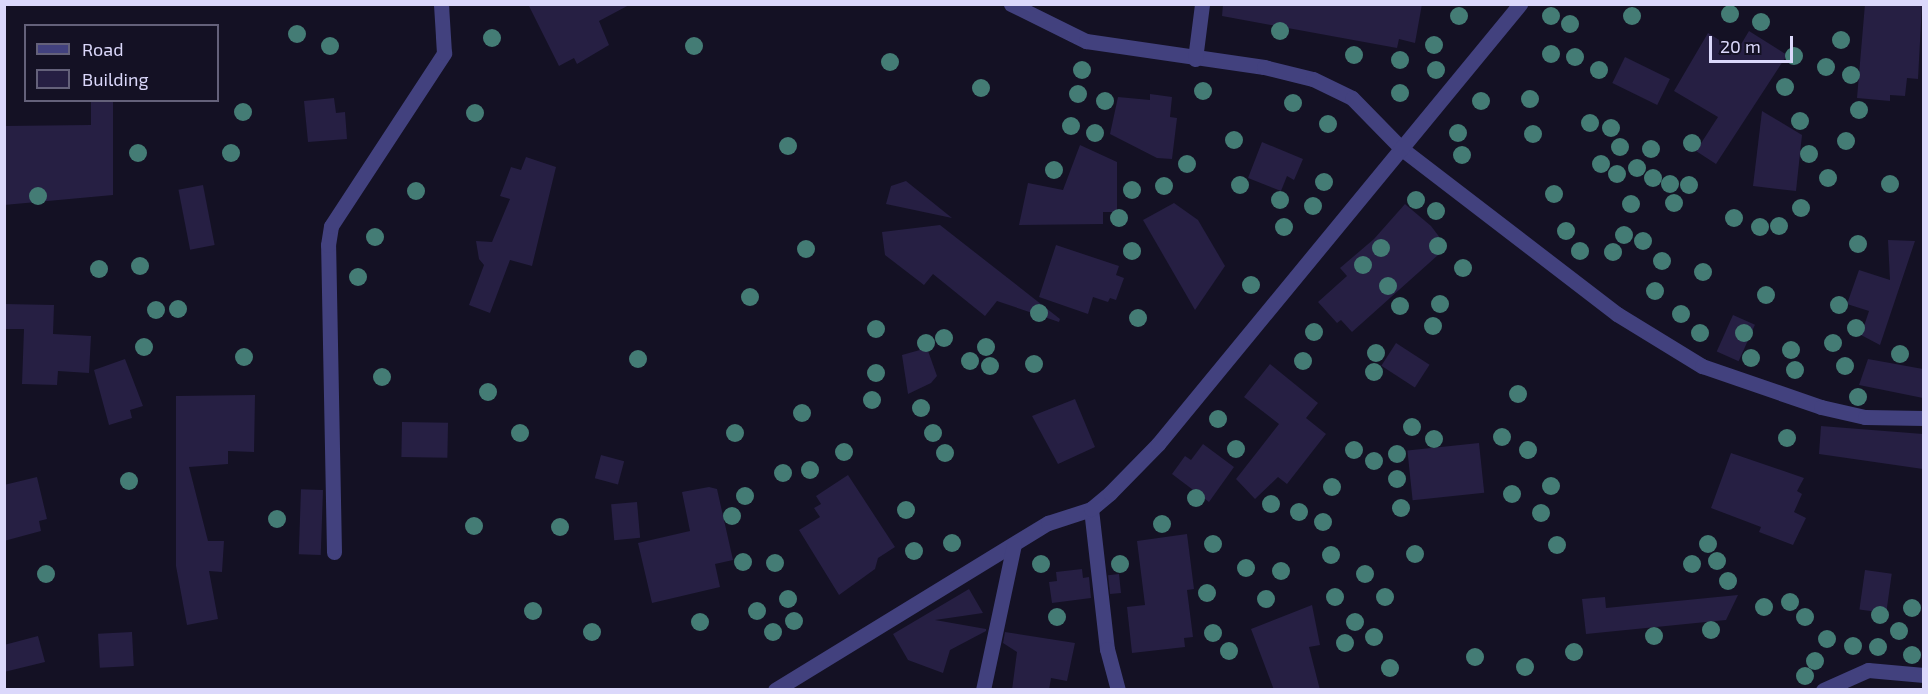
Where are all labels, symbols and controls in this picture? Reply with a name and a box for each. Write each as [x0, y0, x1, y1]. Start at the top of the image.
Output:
legend [24, 24, 219, 102]
scale bar [1712, 24, 1796, 62]
text: 20 m [1720, 35, 1761, 57]
text: Road [82, 38, 123, 60]
text: Building [82, 68, 149, 90]

